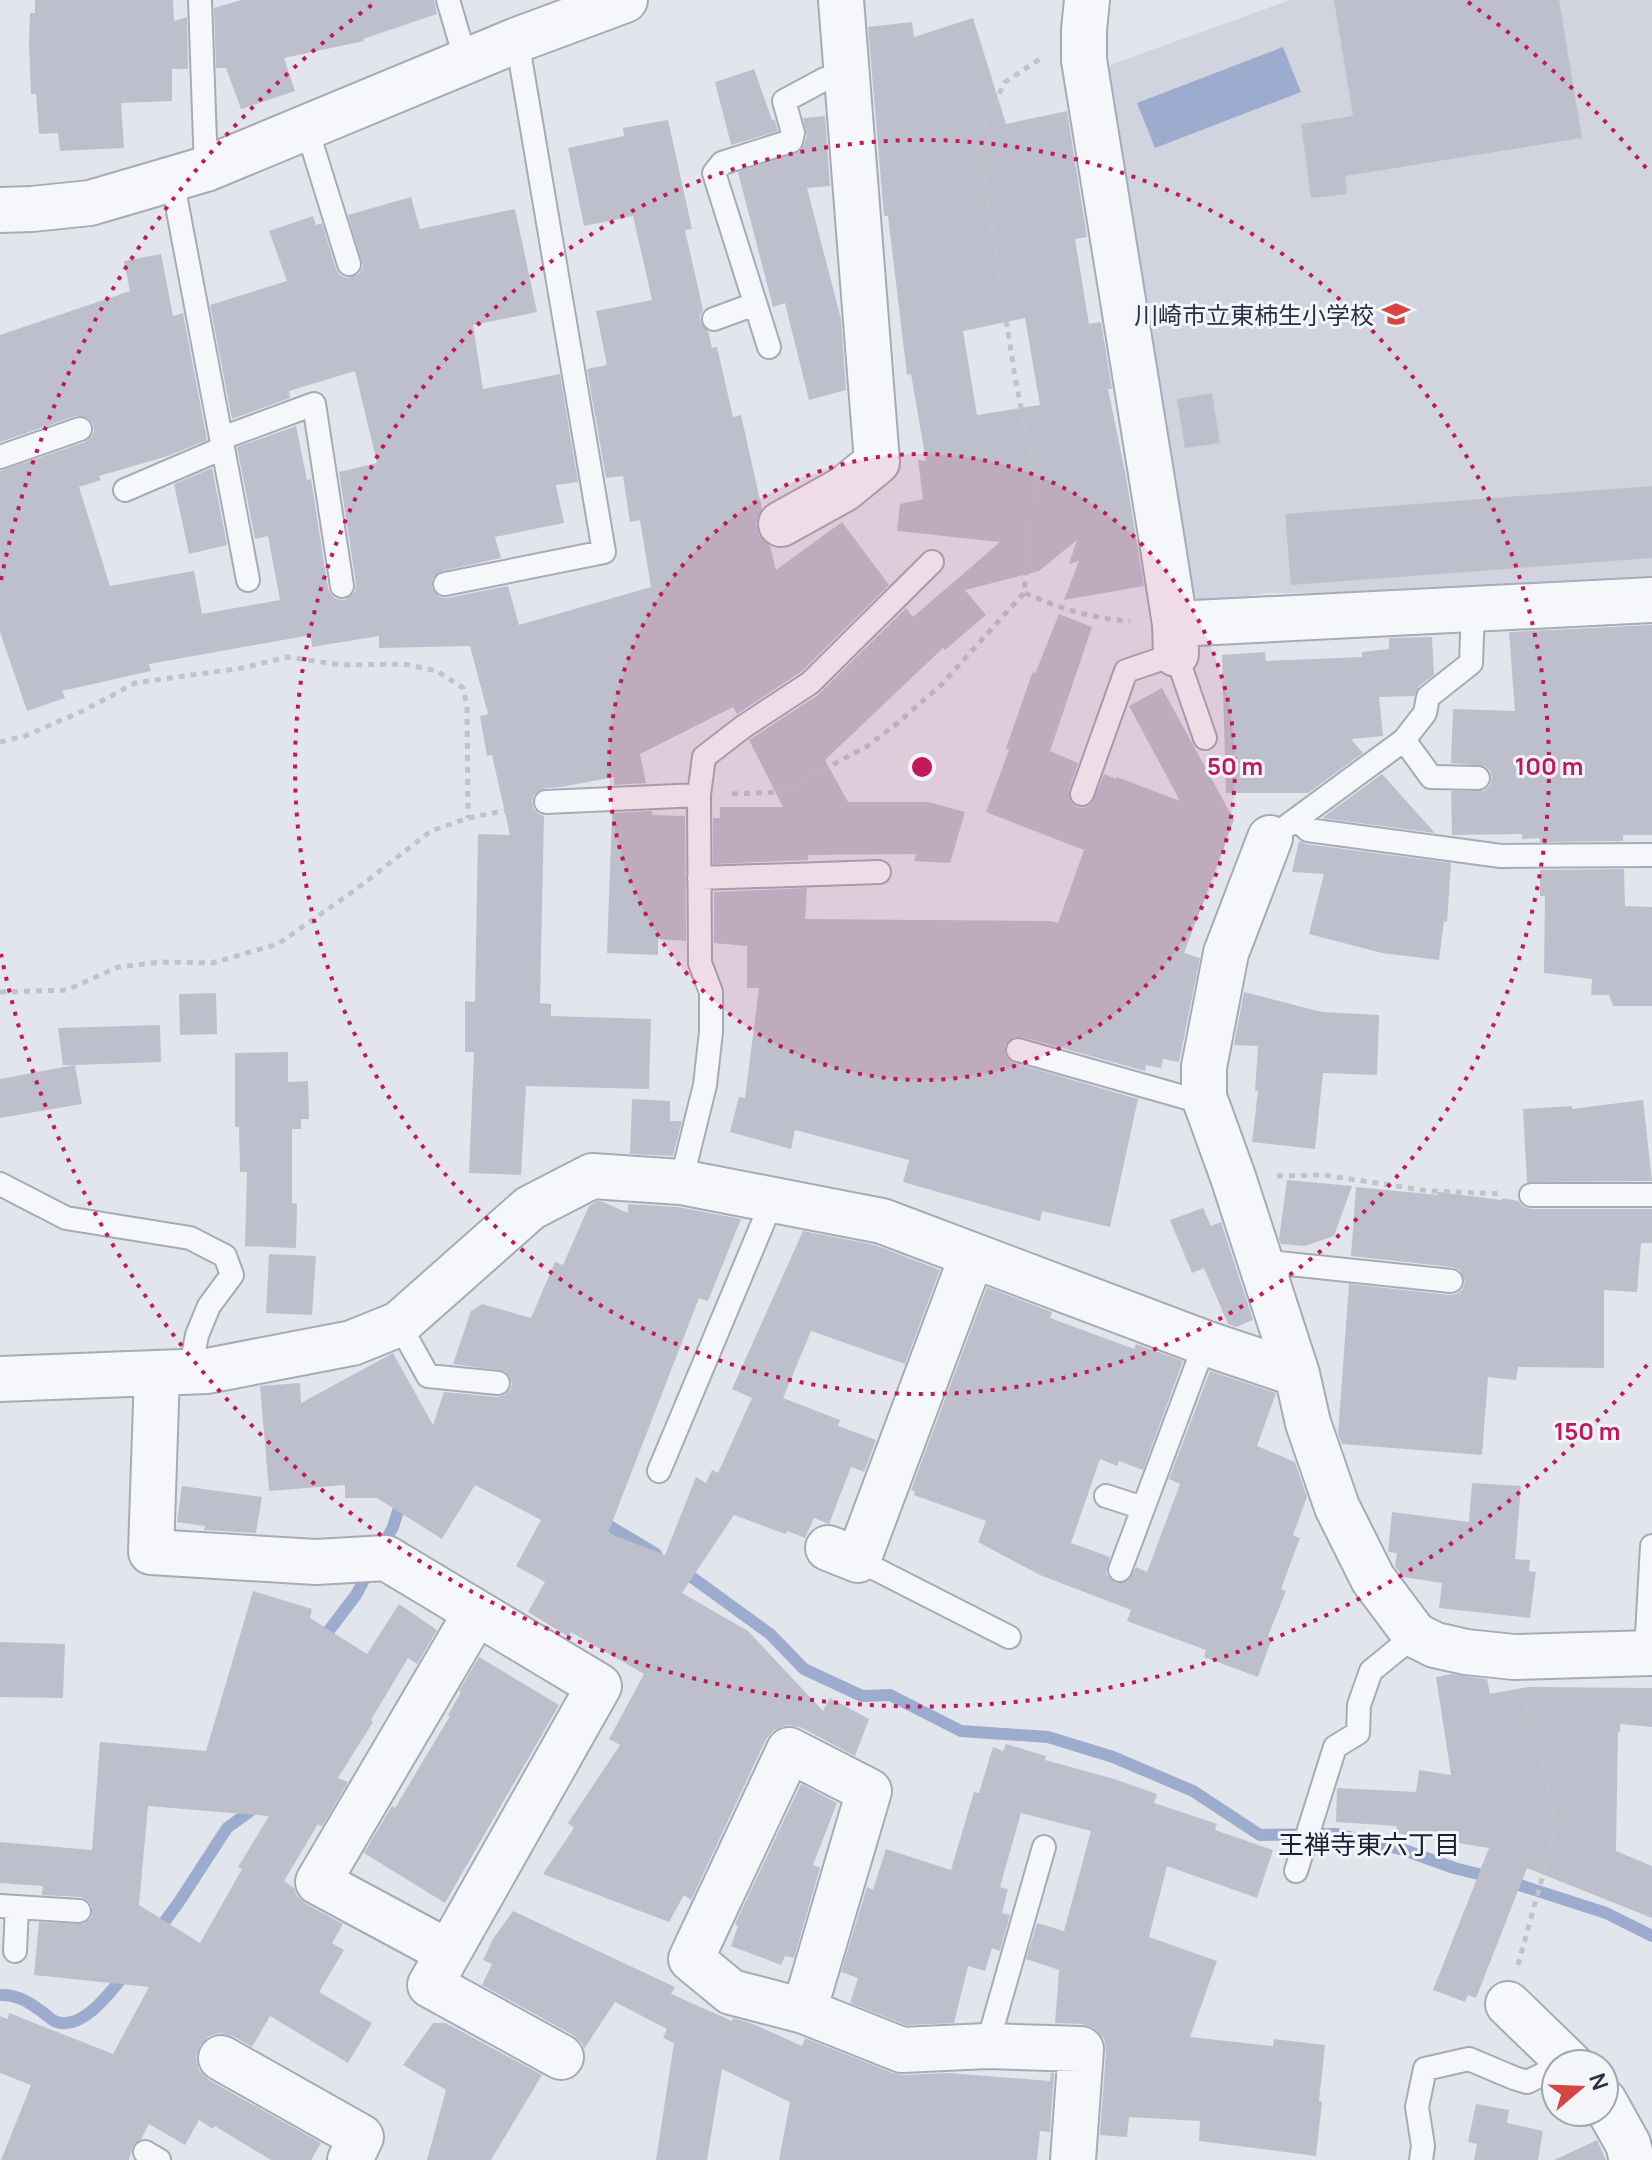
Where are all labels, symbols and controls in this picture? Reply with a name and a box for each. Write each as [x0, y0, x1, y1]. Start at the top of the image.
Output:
place label: 川崎市立東柿生小学校 [1134, 298, 1374, 331]
school or university icon: 川崎市立東柿生小学校 [1381, 299, 1411, 329]
text: 50 m [1207, 749, 1263, 782]
text: 100 m [1515, 749, 1583, 782]
centre of rings [908, 753, 936, 781]
text: 150 m [1554, 1414, 1620, 1447]
district label: 王禅寺東六丁目 [1278, 1826, 1460, 1862]
north arrow [1540, 2048, 1620, 2128]
text: N [1582, 2069, 1616, 2094]

